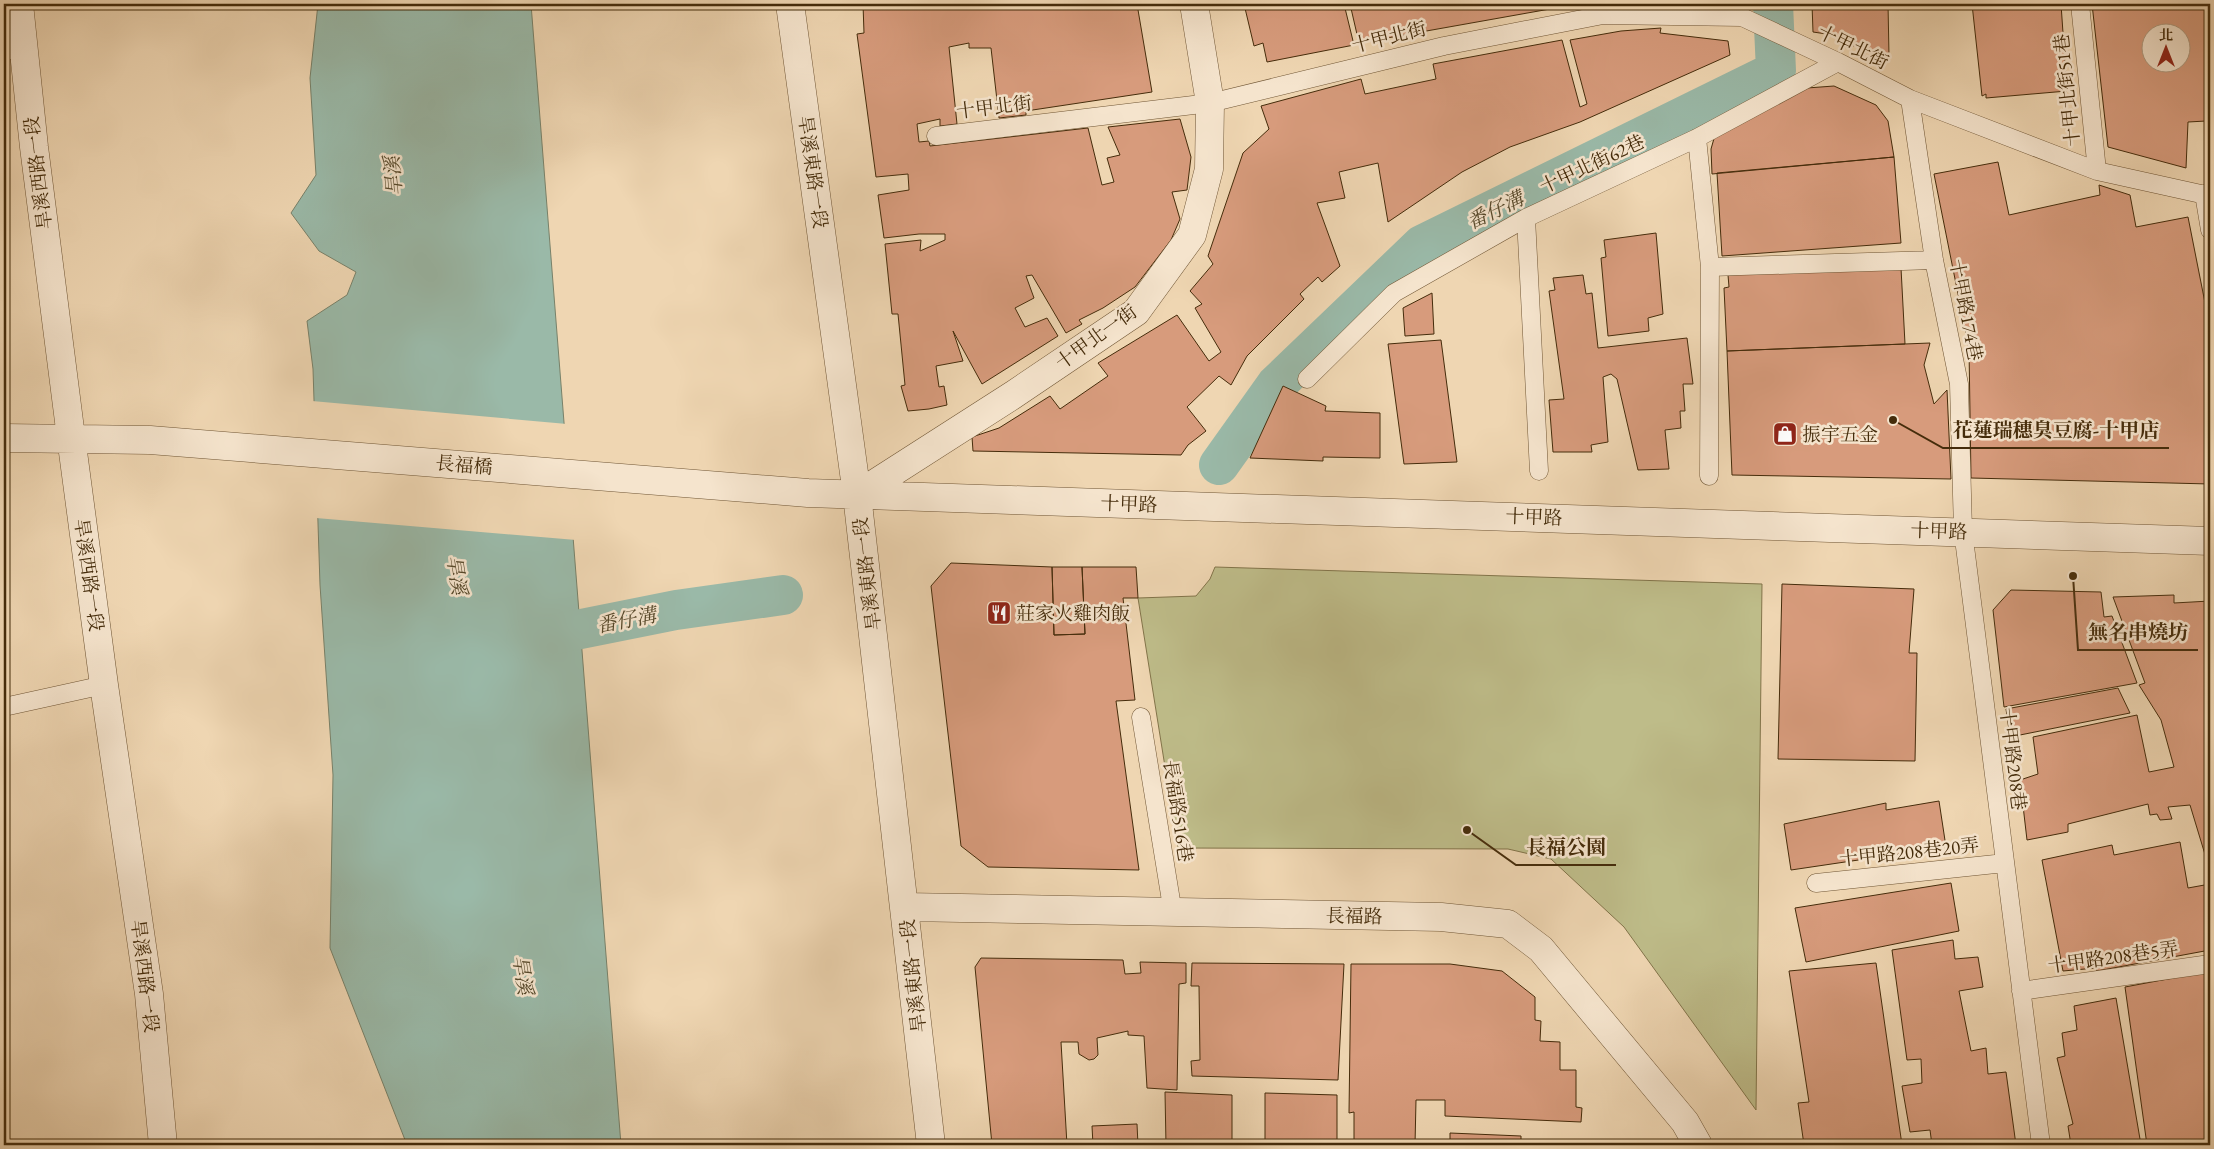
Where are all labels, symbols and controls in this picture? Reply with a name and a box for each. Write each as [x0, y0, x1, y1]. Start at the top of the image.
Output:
street label: 十甲北街 [1349, 16, 1429, 58]
street label: 十甲北街 [1813, 19, 1893, 75]
north arrow [2142, 22, 2192, 72]
text: 北 [2159, 26, 2173, 44]
street label: 十甲北街51巷 [2049, 32, 2085, 148]
street label: 十甲北街 [955, 90, 1033, 124]
street label: 旱溪東路一段 [793, 114, 833, 230]
street label: 旱溪西路一段 [19, 115, 57, 231]
street label: 十甲北街62巷 [1535, 129, 1649, 199]
water label: 旱溪 [378, 153, 408, 197]
water label: 番仔溝 [1462, 184, 1530, 235]
street label: 十甲路174巷 [1944, 257, 1988, 363]
street label: 十甲北一街 [1050, 299, 1142, 375]
callout: 花蓮瑞穗臭豆腐-十甲店 [1943, 413, 2169, 448]
text: 花蓮瑞穗臭豆腐-十甲店 [1953, 417, 2159, 443]
shop icon: 振宇五金 [1772, 421, 1798, 447]
place label: 振宇五金 [1802, 422, 1878, 447]
street label: 長福橋 [435, 450, 493, 480]
street label: 十甲路 [1100, 491, 1158, 517]
street label: 十甲路 [1505, 504, 1563, 530]
street label: 旱溪東路一段 [848, 516, 886, 632]
street label: 旱溪西路一段 [69, 517, 109, 633]
street label: 十甲路 [1910, 518, 1968, 544]
water label: 旱溪 [441, 553, 473, 599]
restaurant icon: 莊家火雞肉飯 [986, 600, 1012, 626]
water label: 番仔溝 [594, 601, 661, 638]
place label: 莊家火雞肉飯 [1016, 601, 1130, 626]
callout: 無名串燒坊 [2078, 615, 2198, 650]
text: 無名串燒坊 [2088, 619, 2188, 645]
street label: 十甲路208巷 [1994, 706, 2032, 812]
street label: 長福路516巷 [1158, 758, 1198, 864]
callout: 長福公園 [1516, 830, 1616, 865]
street label: 十甲路208巷20弄 [1838, 832, 1980, 872]
text: 長福公園 [1526, 834, 1606, 860]
street label: 長福路 [1325, 903, 1383, 929]
street label: 旱溪西路一段 [126, 918, 164, 1034]
street label: 旱溪東路一段 [895, 918, 931, 1034]
street label: 十甲路208巷5弄 [2046, 935, 2180, 979]
water label: 旱溪 [507, 953, 539, 999]

